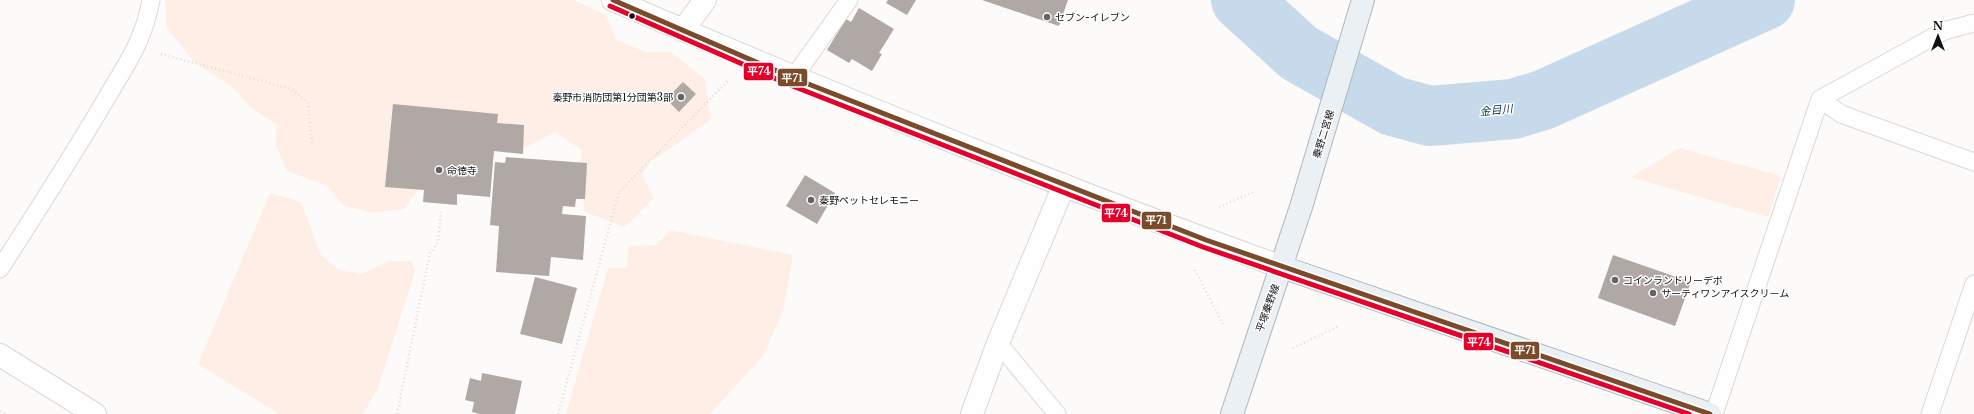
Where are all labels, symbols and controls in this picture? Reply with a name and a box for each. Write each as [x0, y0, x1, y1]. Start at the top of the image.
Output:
unlabelled marker [627, 11, 637, 21]
place label: セブン-イレブン [1055, 11, 1130, 24]
marker: セブン-イレブン [1042, 12, 1052, 22]
north arrow [1918, 16, 1958, 56]
text: N [1933, 19, 1944, 33]
line badge: 平74 [743, 62, 774, 81]
text: 平74 [747, 64, 771, 78]
line badge: 平71 [777, 68, 808, 87]
text: 平71 [781, 71, 803, 85]
place label: 秦野市消防団第1分団第3部 [552, 91, 673, 104]
marker: 秦野市消防団第1分団第3部 [676, 92, 686, 102]
water label: 金目川 [1479, 101, 1514, 119]
street label: 秦野二宮線 [1310, 108, 1337, 160]
place label: 命徳寺 [447, 164, 477, 177]
marker: 命徳寺 [434, 165, 444, 175]
place label: 秦野ペットセレモニー [819, 194, 919, 207]
marker: 秦野ペットセレモニー [806, 195, 816, 205]
line badge: 平74 [1101, 203, 1131, 223]
text: 平74 [1104, 206, 1128, 220]
line badge: 平71 [1141, 211, 1172, 230]
text: 平71 [1145, 213, 1167, 227]
place label: コインランドリーデポ [1623, 274, 1723, 287]
marker: コインランドリーデポ [1610, 275, 1620, 285]
street label: 平塚秦野線 [1253, 282, 1282, 334]
place label: サーティワンアイスクリーム [1661, 287, 1789, 300]
marker: サーティワンアイスクリーム [1648, 288, 1658, 298]
line badge: 平74 [1463, 332, 1494, 351]
text: 平74 [1467, 335, 1491, 349]
line badge: 平71 [1510, 341, 1540, 360]
text: 平71 [1514, 343, 1536, 357]

